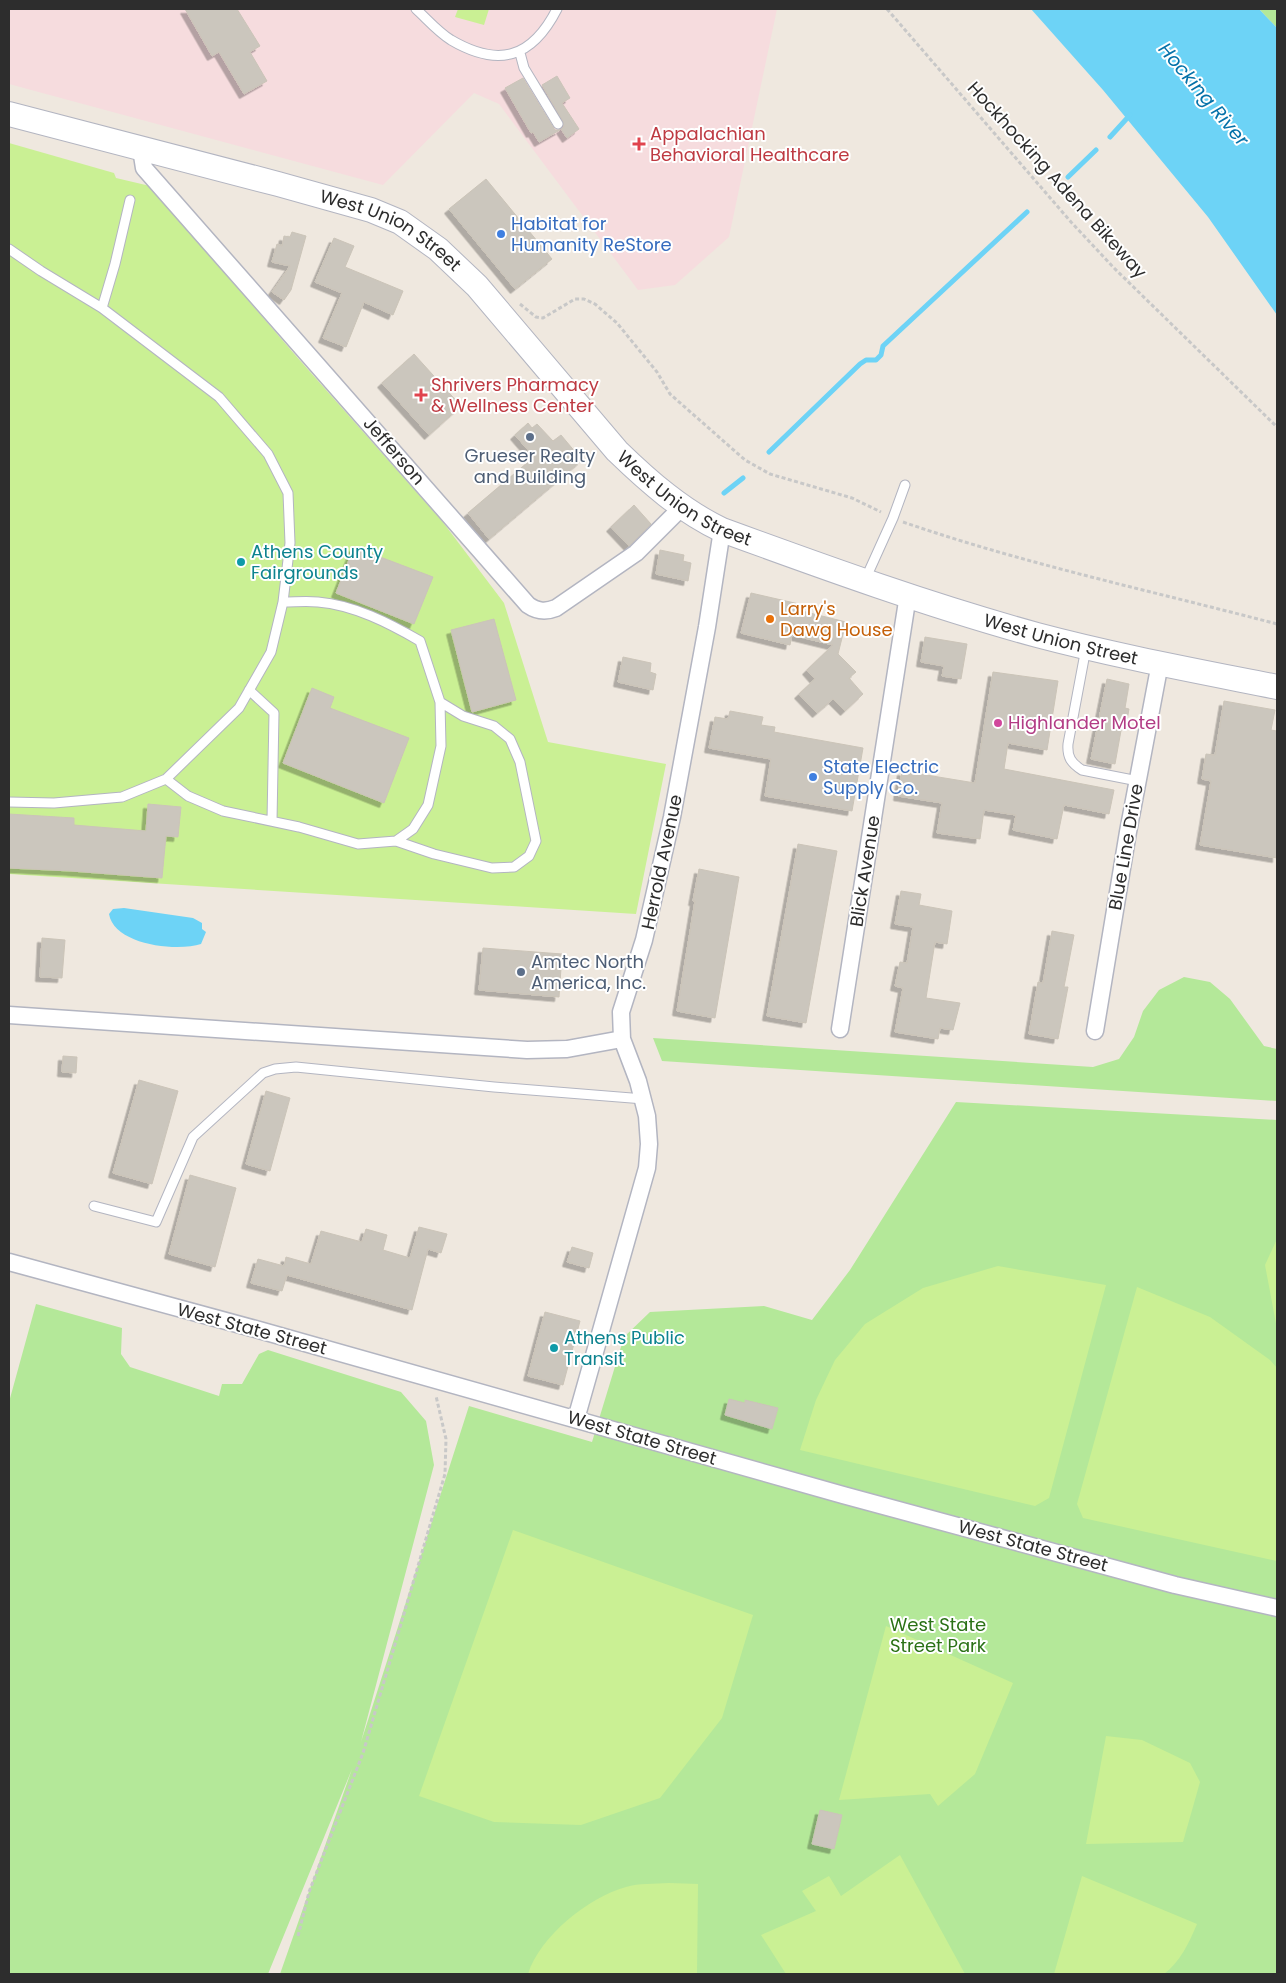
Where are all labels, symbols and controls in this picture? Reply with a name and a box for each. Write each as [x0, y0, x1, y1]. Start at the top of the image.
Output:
water label: Hocking River [1152, 37, 1256, 153]
street label: Hockhocking Adena Bikeway [962, 76, 1153, 284]
place label: Appalachian Behavioral Healthcare [650, 121, 849, 167]
marker: Appalachian Behavioral Healthcare [632, 137, 646, 151]
street label: West Union Street [317, 183, 467, 277]
place label: Habitat for Humanity ReStore [511, 211, 672, 257]
marker: Habitat for Humanity ReStore [495, 228, 507, 240]
place label: Shrivers Pharmacy & Wellness Center [431, 372, 599, 418]
marker: Shrivers Pharmacy & Wellness Center [415, 389, 427, 401]
street label: Jefferson [358, 411, 431, 490]
marker: Grueser Realty and Building [524, 431, 536, 443]
place label: Grueser Realty and Building [465, 443, 595, 489]
street label: West Union Street [612, 445, 755, 552]
place label: Athens County Fairgrounds [251, 539, 383, 585]
marker: Athens County Fairgrounds [235, 556, 247, 568]
place label: Larry's Dawg House [780, 596, 893, 642]
street label: West Union Street [981, 607, 1140, 671]
marker: Larry's Dawg House [764, 613, 776, 625]
place label: Highlander Motel [1008, 710, 1161, 735]
marker: Highlander Motel [992, 717, 1004, 729]
place label: State Electric Supply Co. [823, 754, 939, 800]
marker: State Electric Supply Co. [807, 771, 819, 783]
street label: Blue Line Drive [1102, 782, 1149, 912]
street label: Herrold Avenue [635, 792, 688, 932]
street label: Blick Avenue [843, 813, 886, 928]
place label: Amtec North America, Inc. [531, 949, 646, 995]
marker: Amtec North America, Inc. [515, 966, 527, 978]
street label: West State Street [175, 1297, 330, 1361]
place label: Athens Public Transit [564, 1325, 685, 1371]
marker: Athens Public Transit [548, 1342, 560, 1354]
street label: West State Street [565, 1404, 720, 1471]
street label: West State Street [956, 1514, 1111, 1578]
park label: West State Street Park [890, 1612, 987, 1658]

